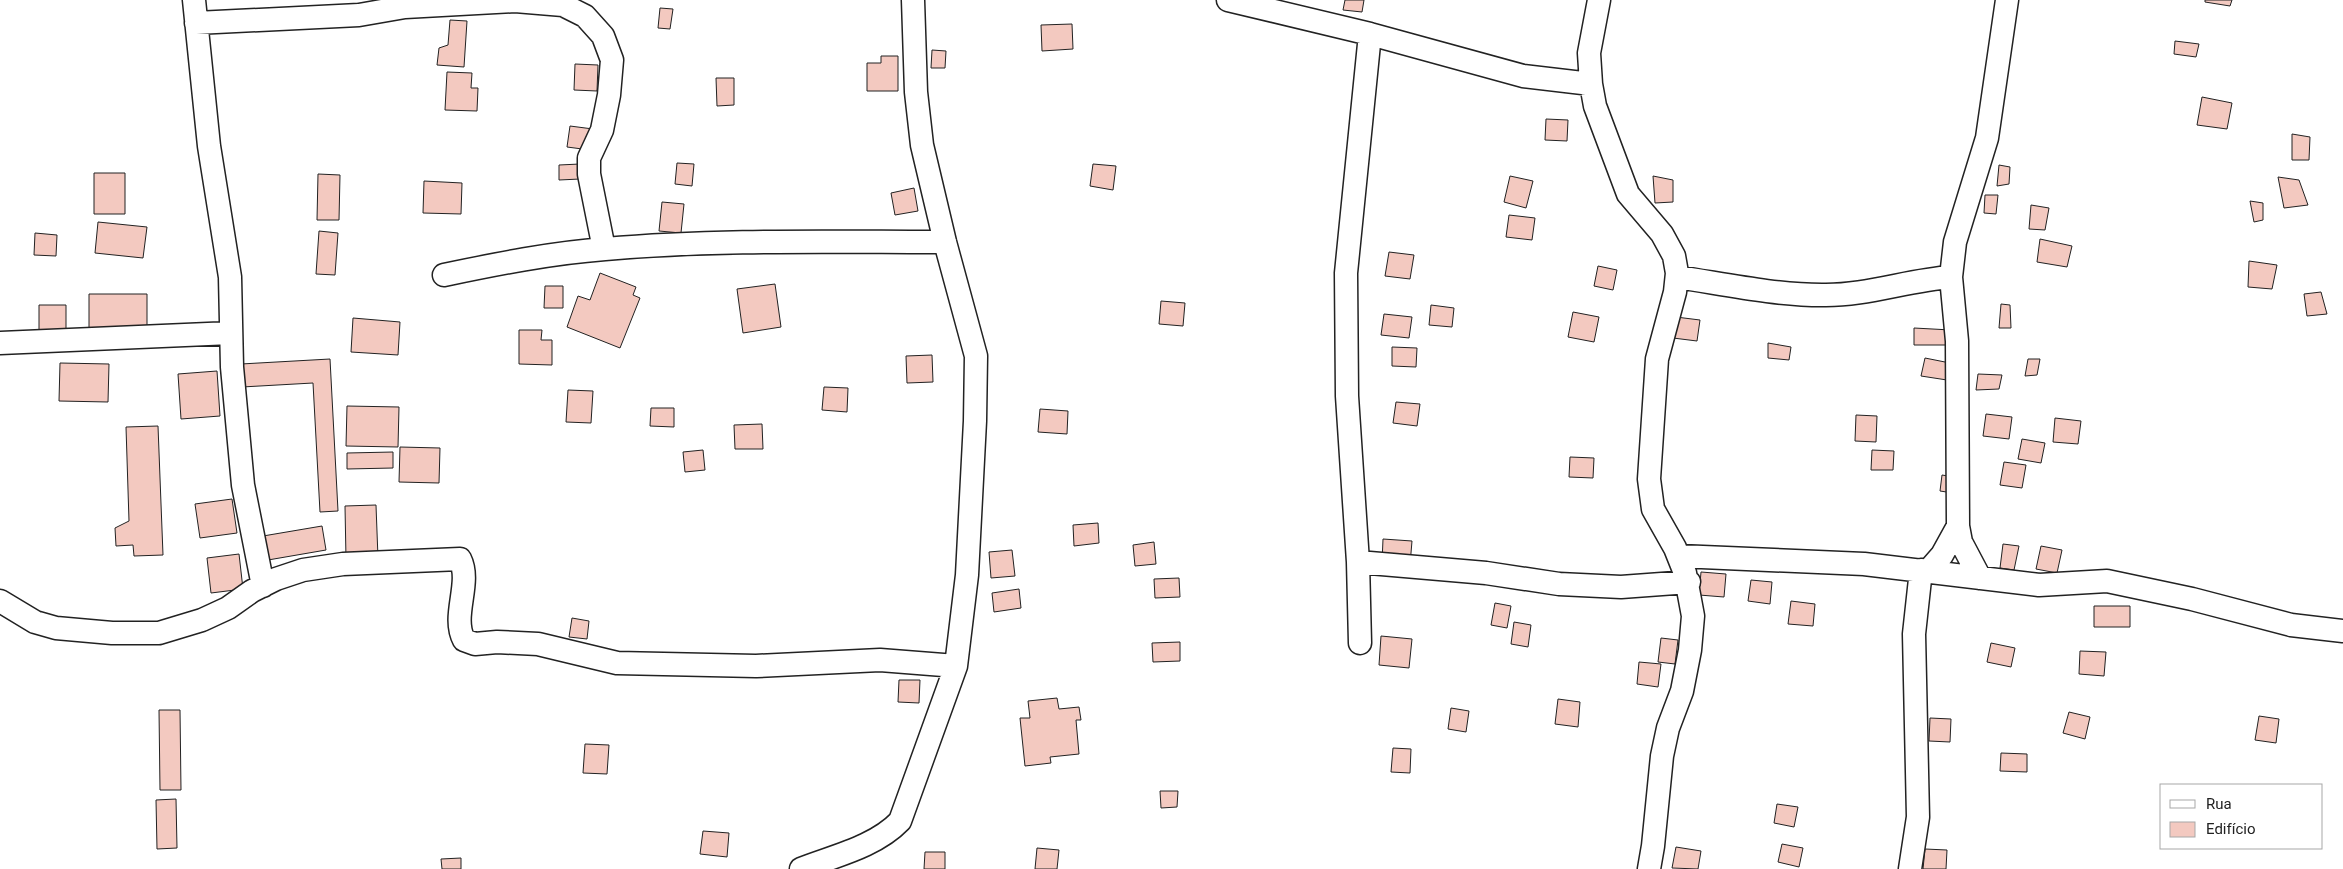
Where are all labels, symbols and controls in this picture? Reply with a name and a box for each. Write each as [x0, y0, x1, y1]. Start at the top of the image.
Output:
legend [2160, 784, 2323, 849]
text: Rua [2206, 795, 2232, 813]
text: Edifício [2206, 820, 2255, 838]

